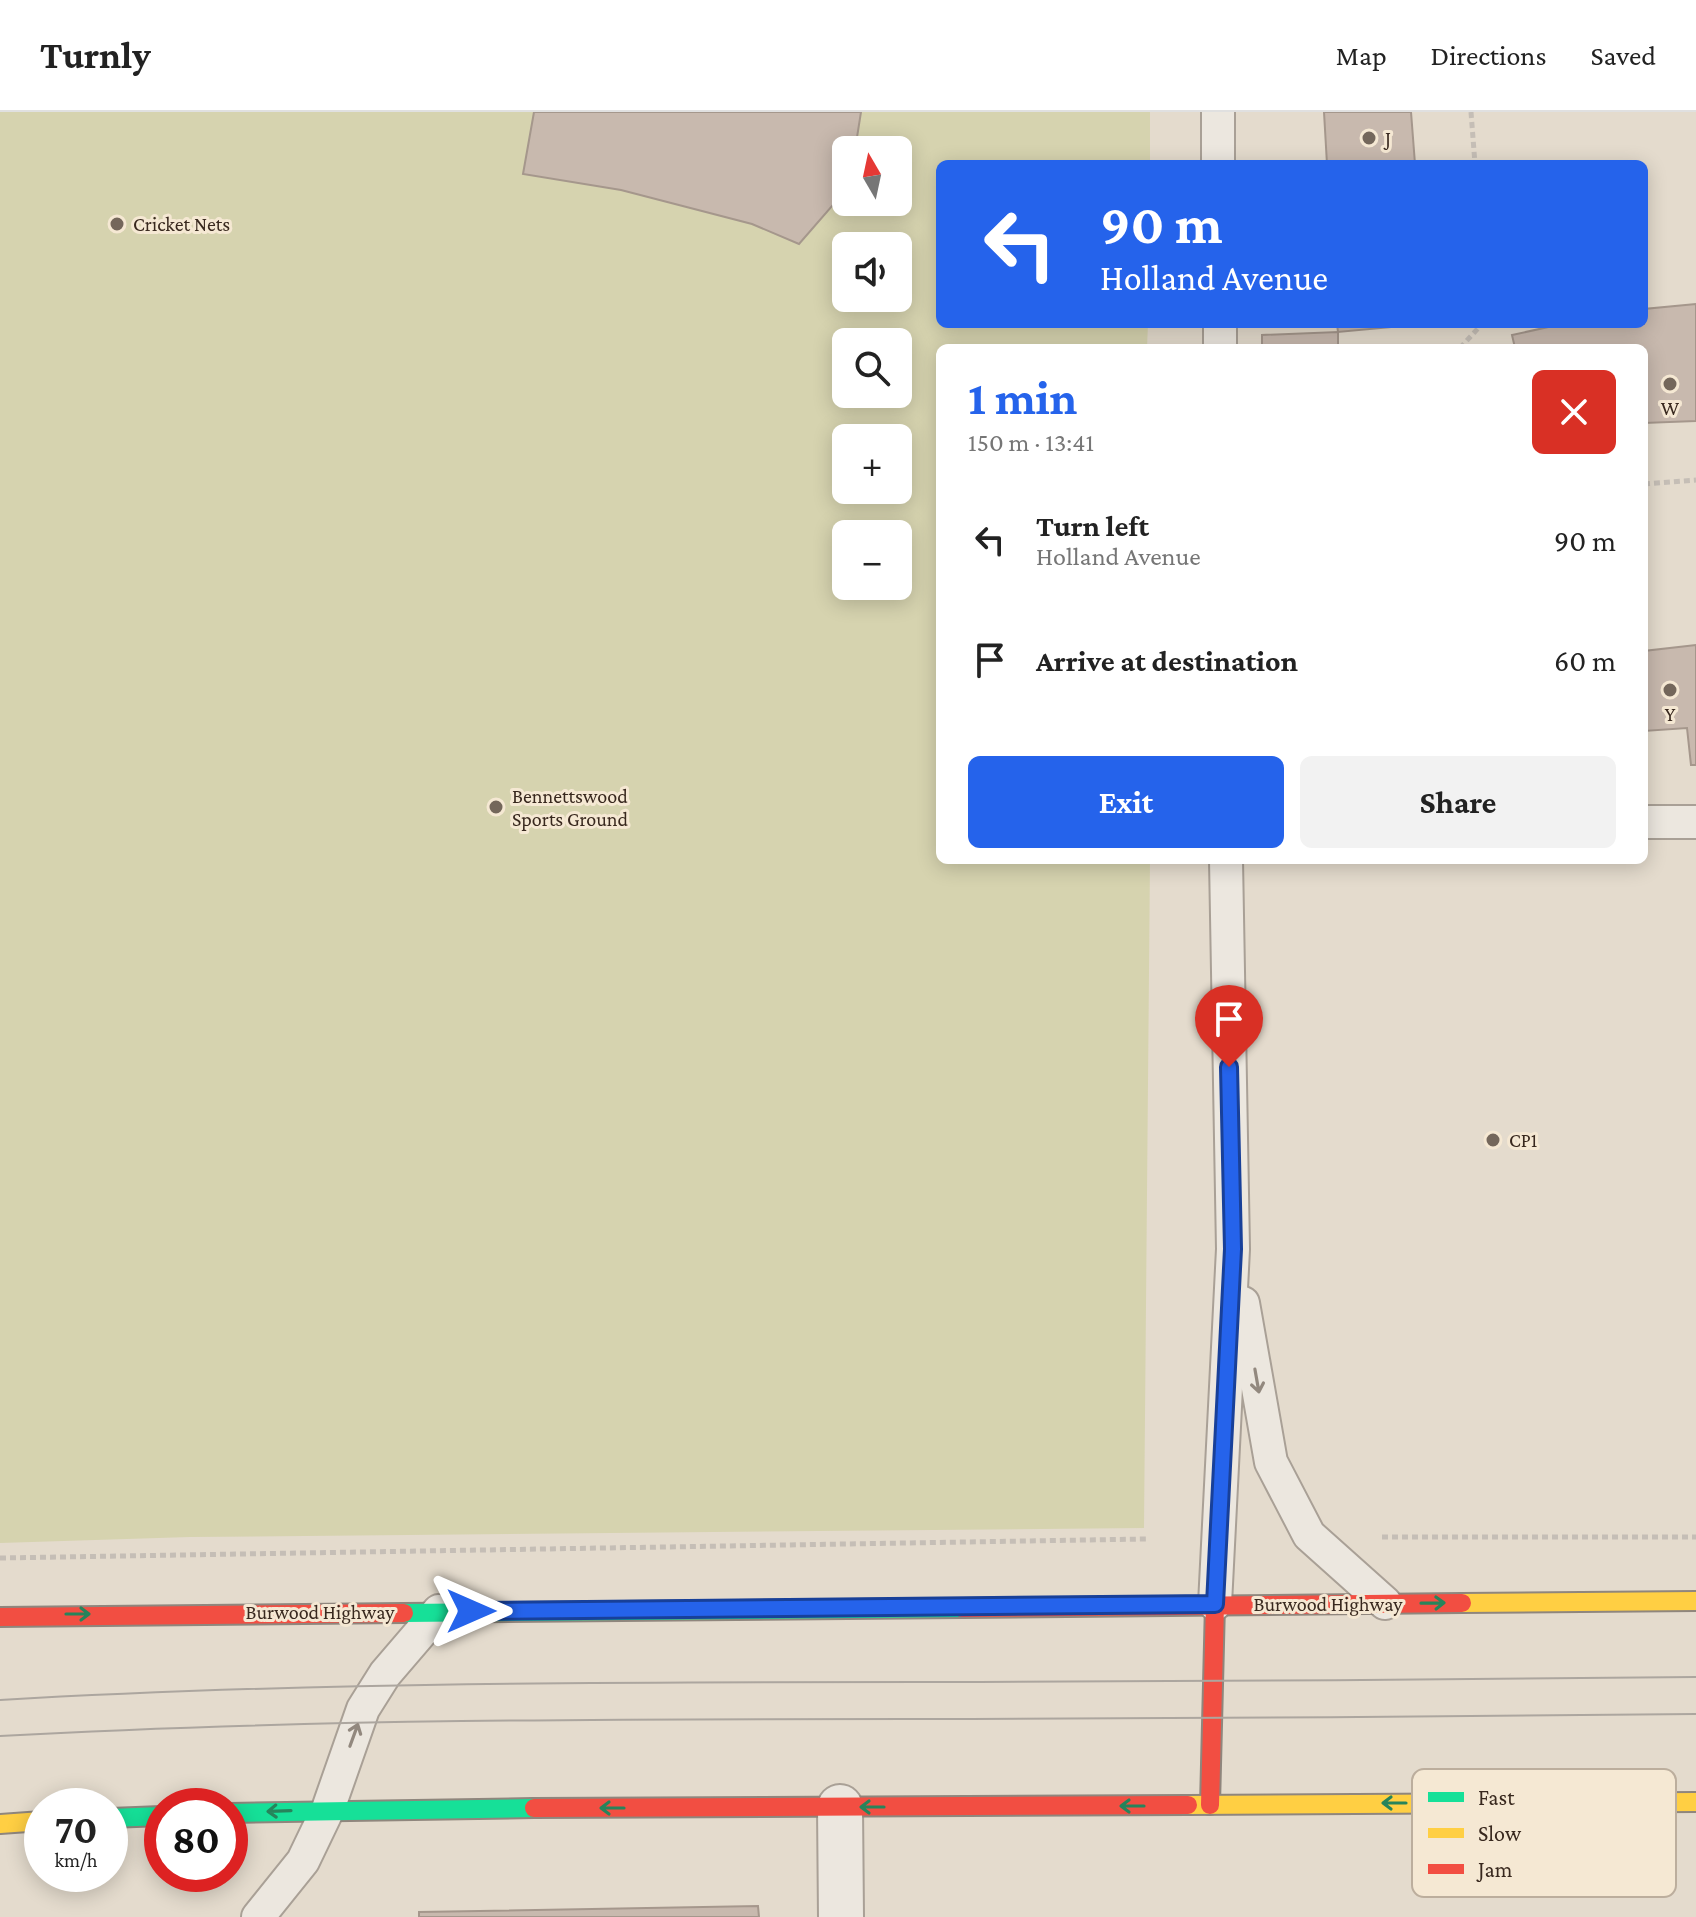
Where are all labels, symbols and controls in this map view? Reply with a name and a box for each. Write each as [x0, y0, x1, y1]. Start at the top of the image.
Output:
text: Turnly [40, 34, 151, 76]
text: Map [1336, 40, 1387, 71]
text: Directions [1431, 40, 1546, 71]
text: Saved [1590, 40, 1656, 71]
place label: J [1383, 127, 1391, 150]
marker: J [1360, 129, 1378, 147]
north arrow [832, 136, 912, 216]
map controls [832, 136, 912, 600]
icon: left [968, 192, 1072, 296]
text: 90 m [1100, 193, 1223, 255]
place label: Cricket Nets [133, 213, 230, 235]
marker: Cricket Nets [108, 215, 126, 233]
button: sound [832, 232, 912, 312]
text: Holland Avenue [1100, 258, 1328, 298]
button: search [832, 328, 912, 408]
button: close [1532, 370, 1616, 454]
text: 1 min [968, 371, 1077, 424]
marker: W [1661, 375, 1679, 393]
place label: W [1661, 397, 1680, 419]
button: + [832, 424, 912, 504]
text: 150 m · 13:41 [968, 428, 1094, 457]
text: Turn left [1036, 509, 1149, 542]
icon: left [968, 518, 1012, 562]
button: − [832, 520, 912, 600]
text: 90 m [1554, 524, 1616, 557]
text: Holland Avenue [1036, 542, 1201, 571]
icon: arrive [968, 638, 1012, 682]
text: Arrive at destination [1036, 644, 1298, 677]
text: 60 m [1554, 644, 1616, 677]
marker: Y [1661, 681, 1679, 699]
place label: Y [1665, 703, 1676, 725]
button: Exit [968, 756, 1284, 848]
button: Share [1300, 756, 1616, 848]
place label: Bennettswood Sports Ground [512, 785, 629, 831]
marker: Bennettswood Sports Ground [487, 798, 505, 816]
pin [1195, 985, 1263, 1067]
icon: arrive [1207, 997, 1251, 1041]
place label: CP1 [1509, 1129, 1537, 1151]
marker: CP1 [1484, 1131, 1502, 1149]
one-way arrow [1250, 1368, 1265, 1393]
position arrow [429, 1569, 513, 1653]
street label: Burwood Highway [1253, 1593, 1403, 1616]
one-way arrow [1419, 1595, 1446, 1611]
street label: Burwood Highway [245, 1601, 395, 1624]
one-way arrow [64, 1606, 91, 1622]
one-way arrow [348, 1724, 362, 1748]
legend [1412, 1769, 1676, 1897]
text: Fast [1478, 1785, 1515, 1810]
speed limit sign: 80 [144, 1788, 248, 1892]
one-way arrow [1381, 1795, 1408, 1811]
one-way arrow [1119, 1798, 1146, 1814]
one-way arrow [859, 1799, 886, 1815]
one-way arrow [599, 1800, 626, 1816]
one-way arrow [266, 1803, 293, 1818]
text: 70 [54, 1807, 98, 1852]
text: Slow [1478, 1821, 1522, 1846]
text: km/h [54, 1849, 98, 1871]
text: Jam [1476, 1857, 1513, 1882]

